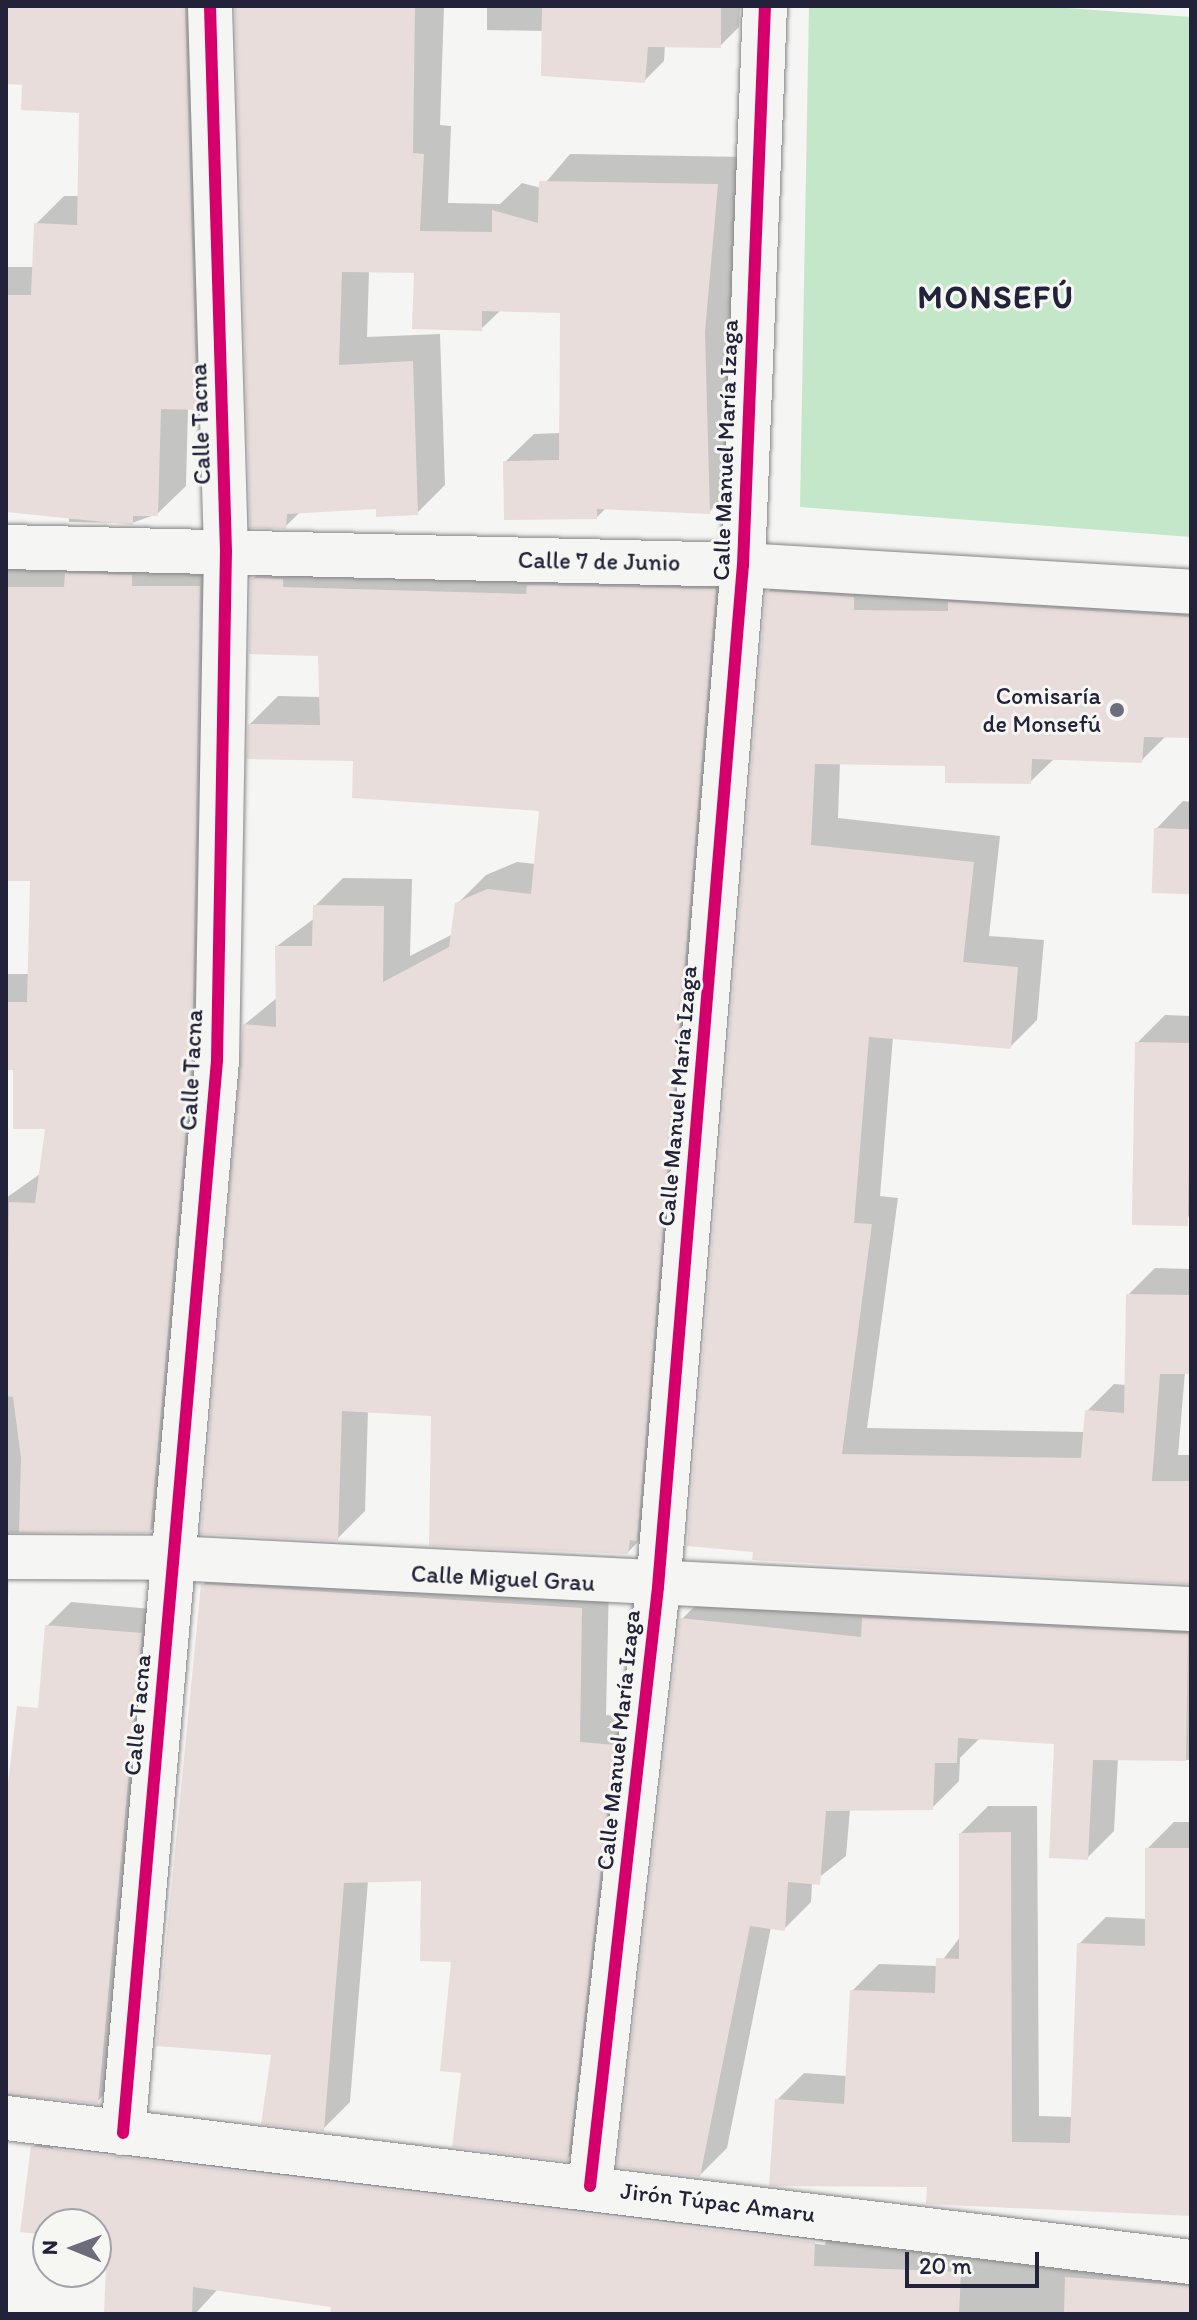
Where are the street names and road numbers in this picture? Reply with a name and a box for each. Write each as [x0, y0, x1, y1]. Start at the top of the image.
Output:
street label: Calle Manuel María Izaga [706, 319, 744, 581]
street label: Calle Tacna [184, 365, 216, 483]
street label: Calle 7 de Junio [518, 545, 680, 577]
street label: Calle Manuel María Izaga [651, 965, 703, 1227]
street label: Calle Tacna [174, 1010, 208, 1130]
street label: Calle Miguel Grau [410, 1559, 596, 1597]
street label: Calle Manuel María Izaga [590, 1609, 646, 1871]
street label: Calle Tacna [118, 1655, 156, 1775]
street label: Jirón Túpac Amaru [620, 2176, 816, 2228]

